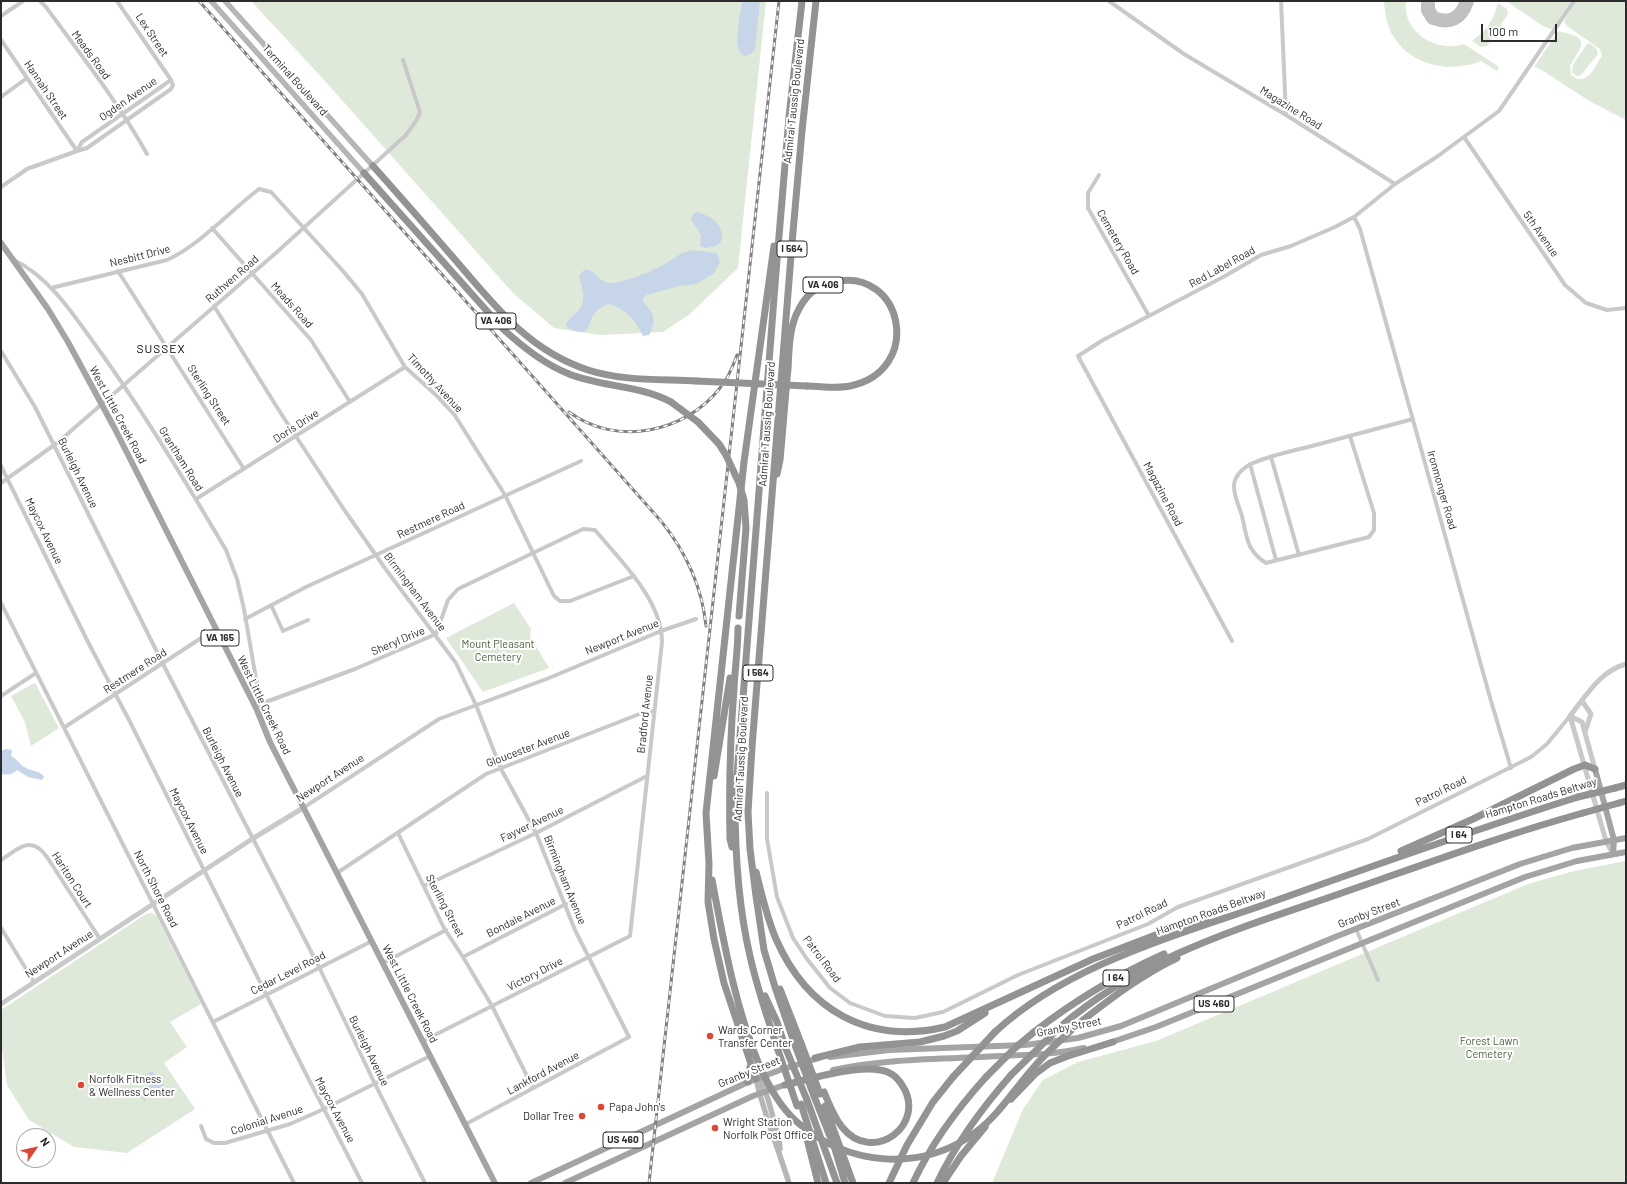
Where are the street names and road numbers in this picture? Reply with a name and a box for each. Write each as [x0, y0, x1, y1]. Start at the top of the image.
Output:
street label: Lex Street [133, 11, 171, 59]
street label: Meads Road [69, 28, 113, 82]
street label: Admiral Taussig Boulevard [781, 38, 807, 164]
street label: Terminal Boulevard [260, 42, 330, 118]
street label: Hannah Street [21, 58, 71, 122]
street label: Ogden Avenue [97, 74, 159, 124]
street label: Magazine Road [1257, 84, 1325, 132]
street label: Cemetery Road [1094, 207, 1142, 277]
street label: 5th Avenue [1520, 209, 1562, 259]
road number: I 564 [777, 241, 807, 257]
street label: Nesbitt Drive [108, 242, 172, 270]
street label: Red Label Road [1187, 243, 1257, 291]
street label: Ruthven Road [203, 252, 261, 306]
road number: VA 406 [803, 277, 843, 293]
street label: Meads Road [268, 279, 316, 331]
road number: VA 406 [476, 313, 516, 329]
street label: Timothy Avenue [404, 351, 466, 415]
street label: Admiral Taussig Boulevard [756, 361, 778, 487]
street label: Sterling Street [185, 362, 233, 428]
street label: West Little Creek Road [87, 364, 149, 466]
street label: Doris Drive [271, 406, 321, 446]
street label: Grantham Road [156, 424, 206, 494]
street label: Burleigh Avenue [55, 436, 101, 510]
street label: Ironmonger Road [1424, 449, 1460, 531]
street label: Magazine Road [1141, 460, 1185, 528]
street label: Maycox Avenue [22, 496, 66, 566]
street label: Restmere Road [395, 499, 467, 541]
street label: Birmingham Avenue [381, 550, 449, 634]
street label: Newport Avenue [583, 616, 661, 658]
street label: Sheryl Drive [369, 624, 427, 658]
road number: VA 165 [201, 630, 239, 646]
street label: Restmere Road [101, 646, 169, 696]
street label: West Little Creek Road [234, 653, 294, 757]
road number: I 564 [743, 665, 773, 681]
street label: Bradford Avenue [634, 674, 656, 754]
street label: Admiral Taussig Boulevard [731, 696, 751, 822]
street label: Burleigh Avenue [200, 725, 246, 799]
street label: Gloucester Avenue [484, 726, 572, 770]
street label: Newport Avenue [294, 751, 366, 805]
street label: Patrol Road [1413, 773, 1469, 809]
street label: Hampton Roads Beltway [1484, 775, 1598, 821]
street label: Maycox Avenue [167, 786, 211, 856]
street label: Fayver Avenue [498, 803, 566, 845]
road number: I 64 [1446, 827, 1472, 843]
street label: Birmingham Avenue [541, 833, 589, 927]
street label: North Shore Road [131, 848, 181, 930]
street label: Hariton Court [49, 849, 95, 911]
street label: Sterling Street [423, 872, 467, 940]
street label: Hampton Roads Beltway [1154, 886, 1268, 938]
street label: Bondale Avenue [484, 894, 558, 940]
street label: Granby Street [1336, 895, 1402, 931]
street label: Patrol Road [1114, 896, 1170, 932]
street label: Newport Avenue [23, 927, 95, 981]
street label: Patrol Road [800, 933, 844, 985]
street label: West Little Creek Road [380, 943, 440, 1045]
street label: Cedar Level Road [248, 948, 328, 998]
street label: Victory Drive [505, 954, 565, 994]
road number: I 64 [1103, 970, 1129, 986]
road number: US 460 [1194, 996, 1234, 1012]
street label: Burleigh Avenue [346, 1014, 392, 1088]
street label: Granby Street [1036, 1014, 1102, 1040]
street label: Lankford Avenue [505, 1048, 581, 1098]
street label: Granby Street [716, 1054, 782, 1090]
street label: Maycox Avenue [312, 1075, 358, 1145]
street label: Colonial Avenue [229, 1102, 305, 1138]
road number: US 460 [603, 1132, 643, 1148]

